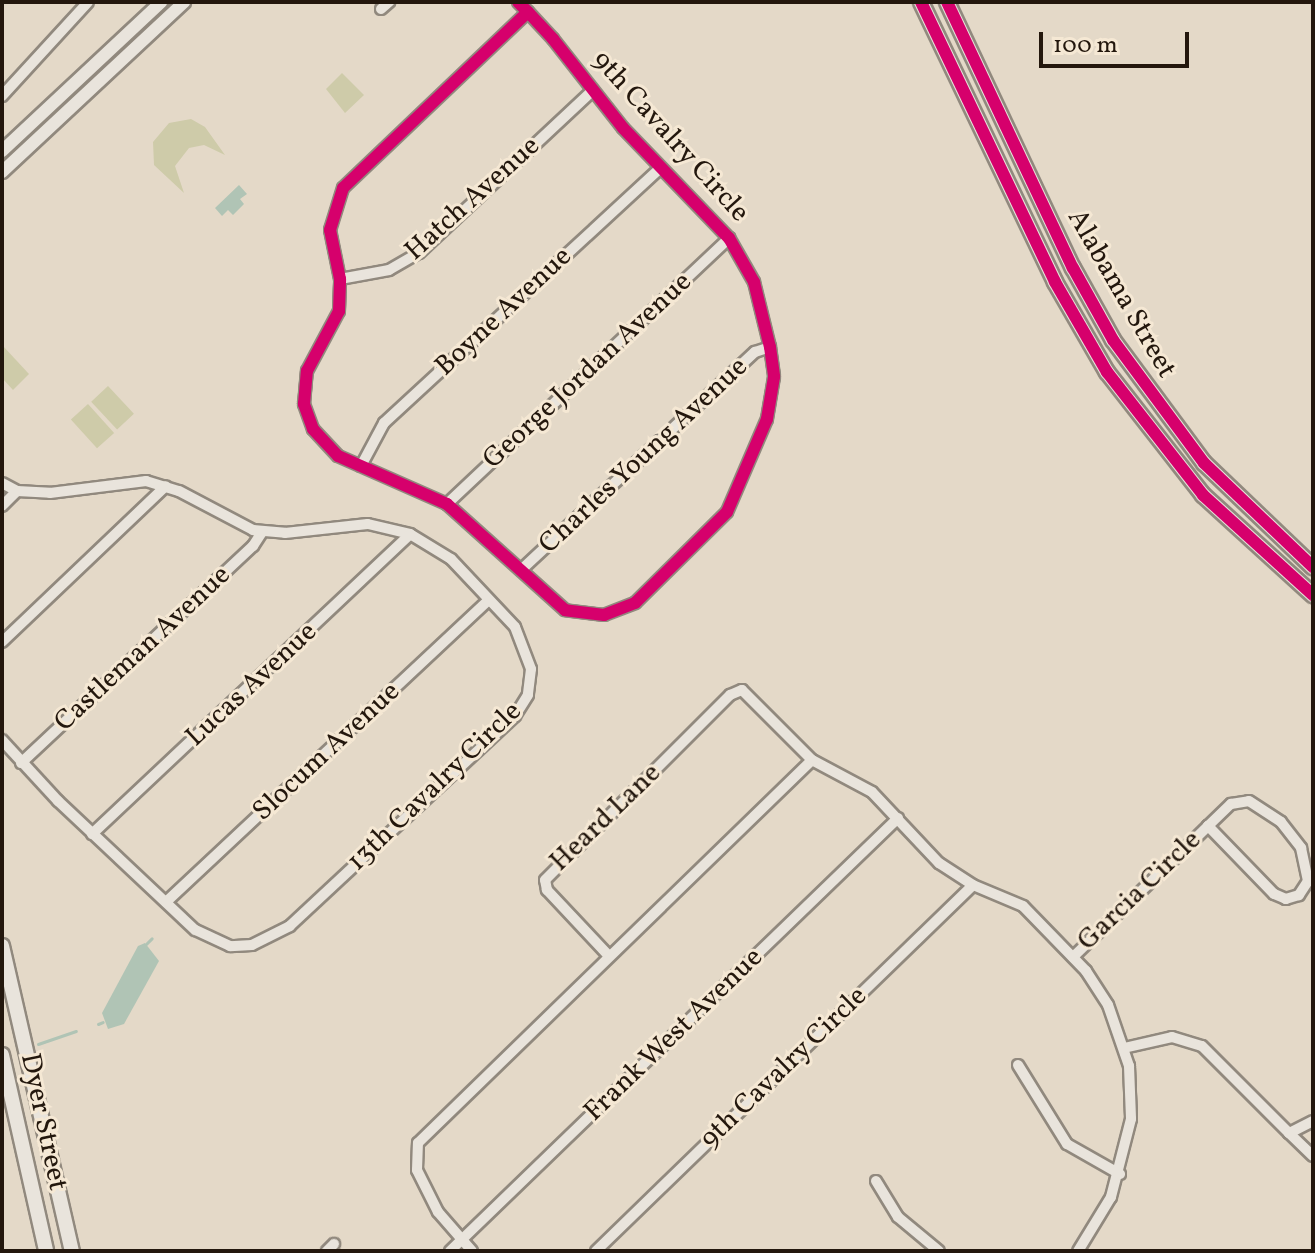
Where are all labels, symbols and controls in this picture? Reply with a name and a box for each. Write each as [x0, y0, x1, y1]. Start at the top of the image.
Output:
scale bar [1043, 16, 1193, 66]
text: 100 m [1053, 29, 1118, 63]
street label: 9th Cavalry Circle [584, 44, 756, 230]
street label: Hatch Avenue [399, 130, 547, 268]
street label: Alabama Street [1059, 204, 1183, 384]
street label: Boyne Avenue [429, 240, 579, 384]
street label: George Jordan Avenue [477, 266, 699, 476]
street label: Charles Young Avenue [532, 350, 756, 562]
street label: Castleman Avenue [48, 559, 238, 739]
street label: Lucas Avenue [179, 616, 325, 754]
street label: Slocum Avenue [246, 675, 408, 829]
street label: 13th Cavalry Circle [341, 695, 529, 879]
street label: Heard Lane [544, 757, 668, 879]
street label: Garcia Circle [1071, 824, 1209, 958]
street label: Frank West Avenue [577, 941, 771, 1129]
street label: 9th Cavalry Circle [693, 980, 875, 1156]
street label: Dyer Street [12, 1050, 74, 1194]

